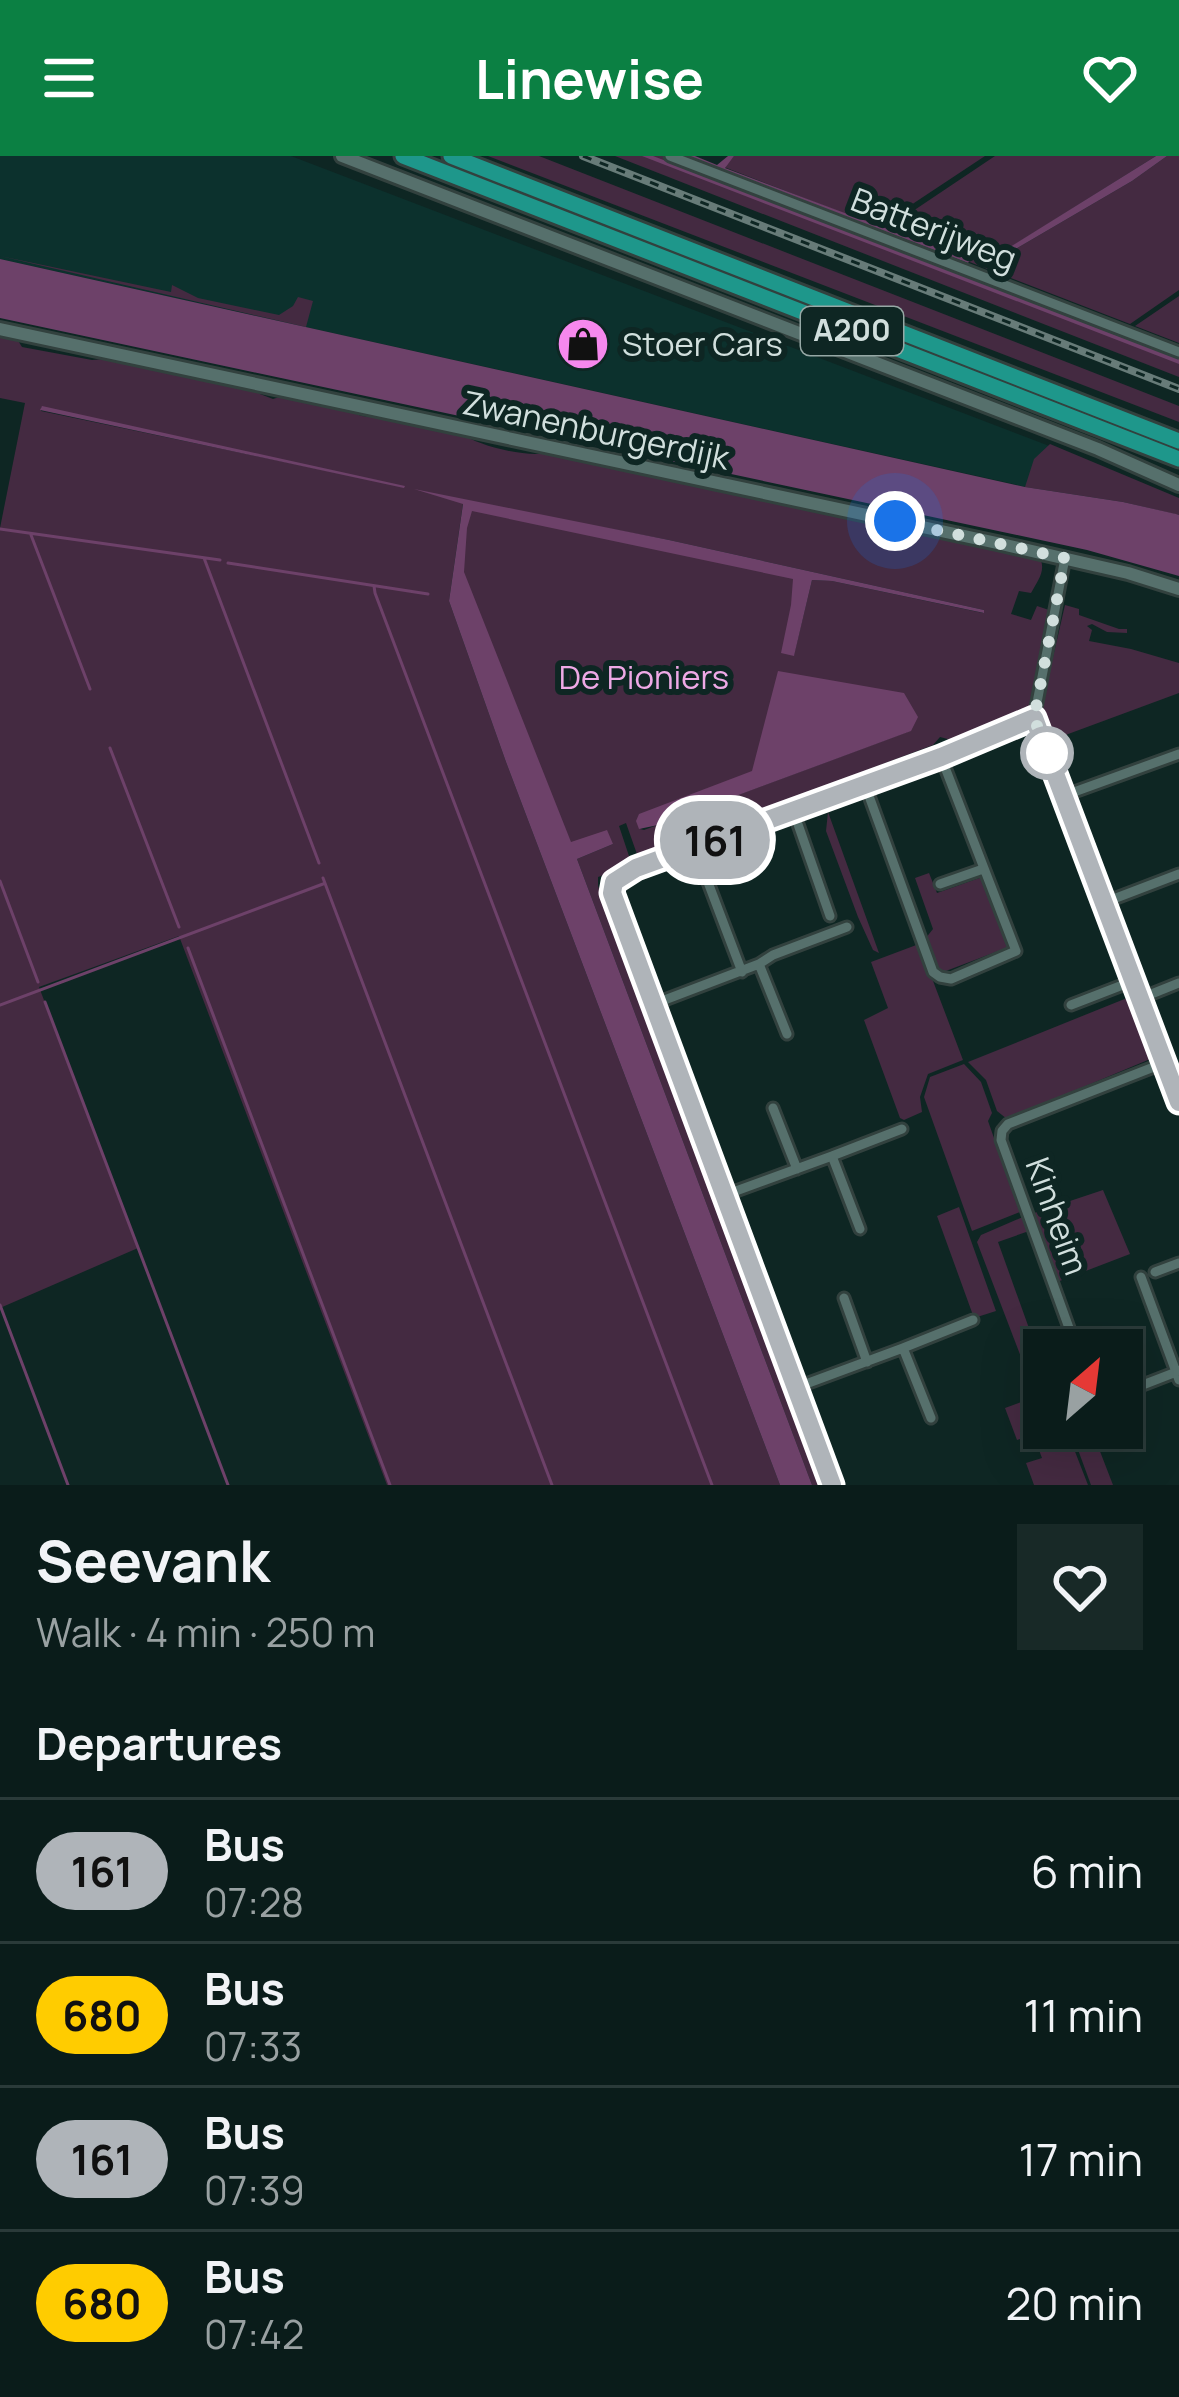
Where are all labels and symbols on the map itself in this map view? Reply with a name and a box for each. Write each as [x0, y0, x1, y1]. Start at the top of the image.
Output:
street label: Batterijweg [845, 176, 1023, 281]
road number: A200 [801, 307, 903, 355]
shop icon: Stoer Cars [555, 316, 611, 372]
place label: Stoer Cars [622, 321, 783, 366]
street label: Zwanenburgerdijk [459, 379, 735, 480]
your location [865, 491, 925, 551]
park label: De Pioniers [559, 654, 729, 699]
unlabelled marker [1022, 728, 1072, 778]
line badge: 161 [646, 801, 784, 879]
street label: Kinheim [1016, 1151, 1099, 1281]
north arrow [1023, 1329, 1143, 1449]

